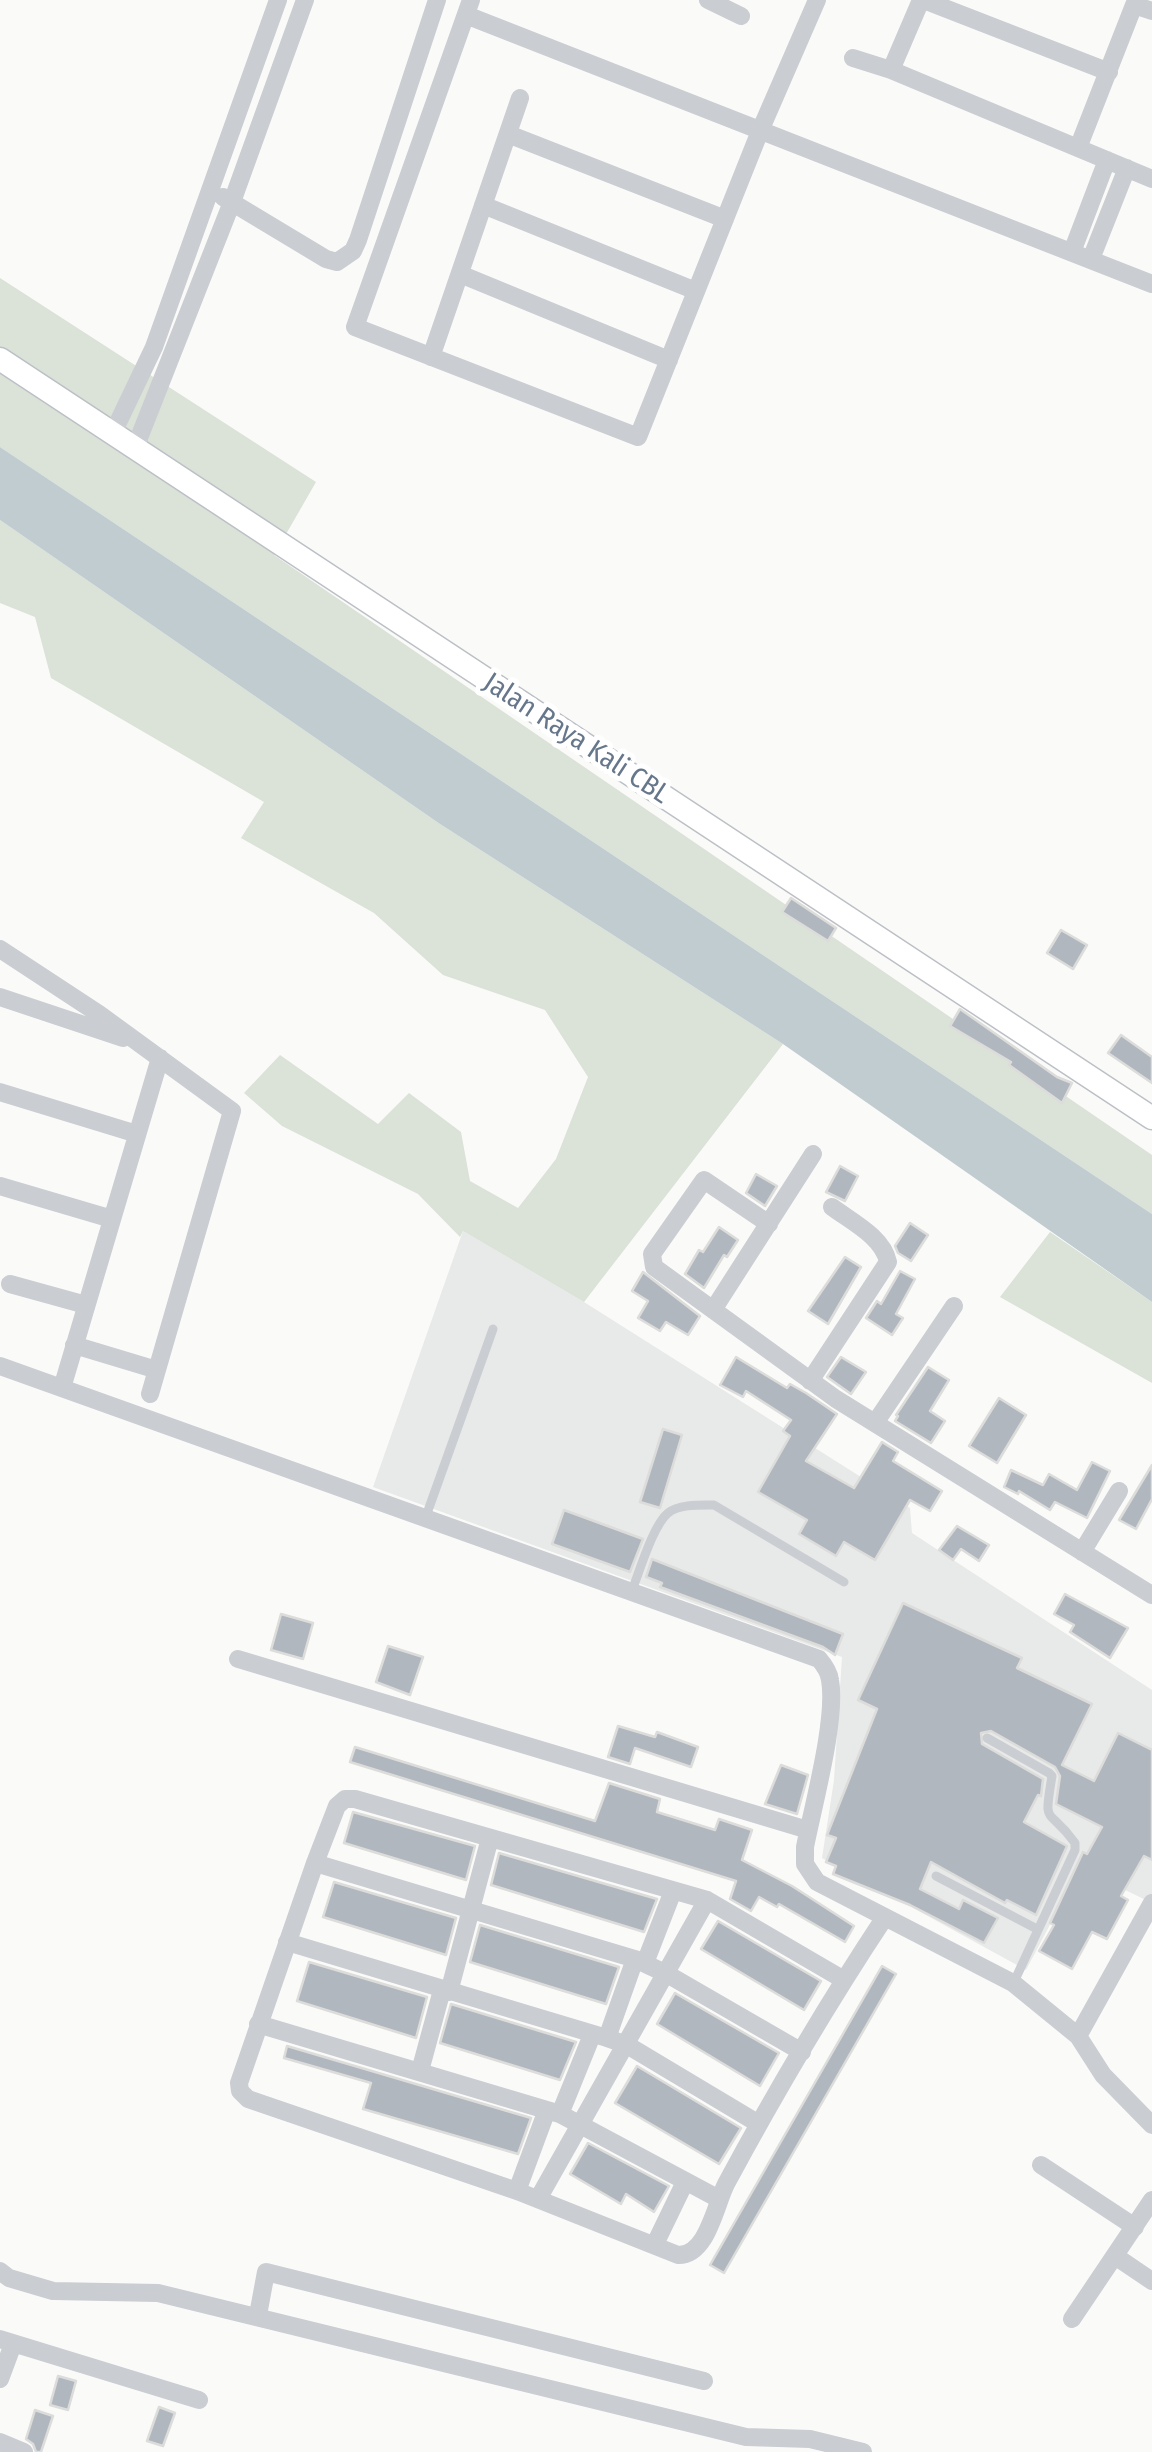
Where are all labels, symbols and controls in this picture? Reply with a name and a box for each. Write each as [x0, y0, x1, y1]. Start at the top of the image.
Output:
street label: Jalan Raya Kali CBL [477, 666, 675, 812]

